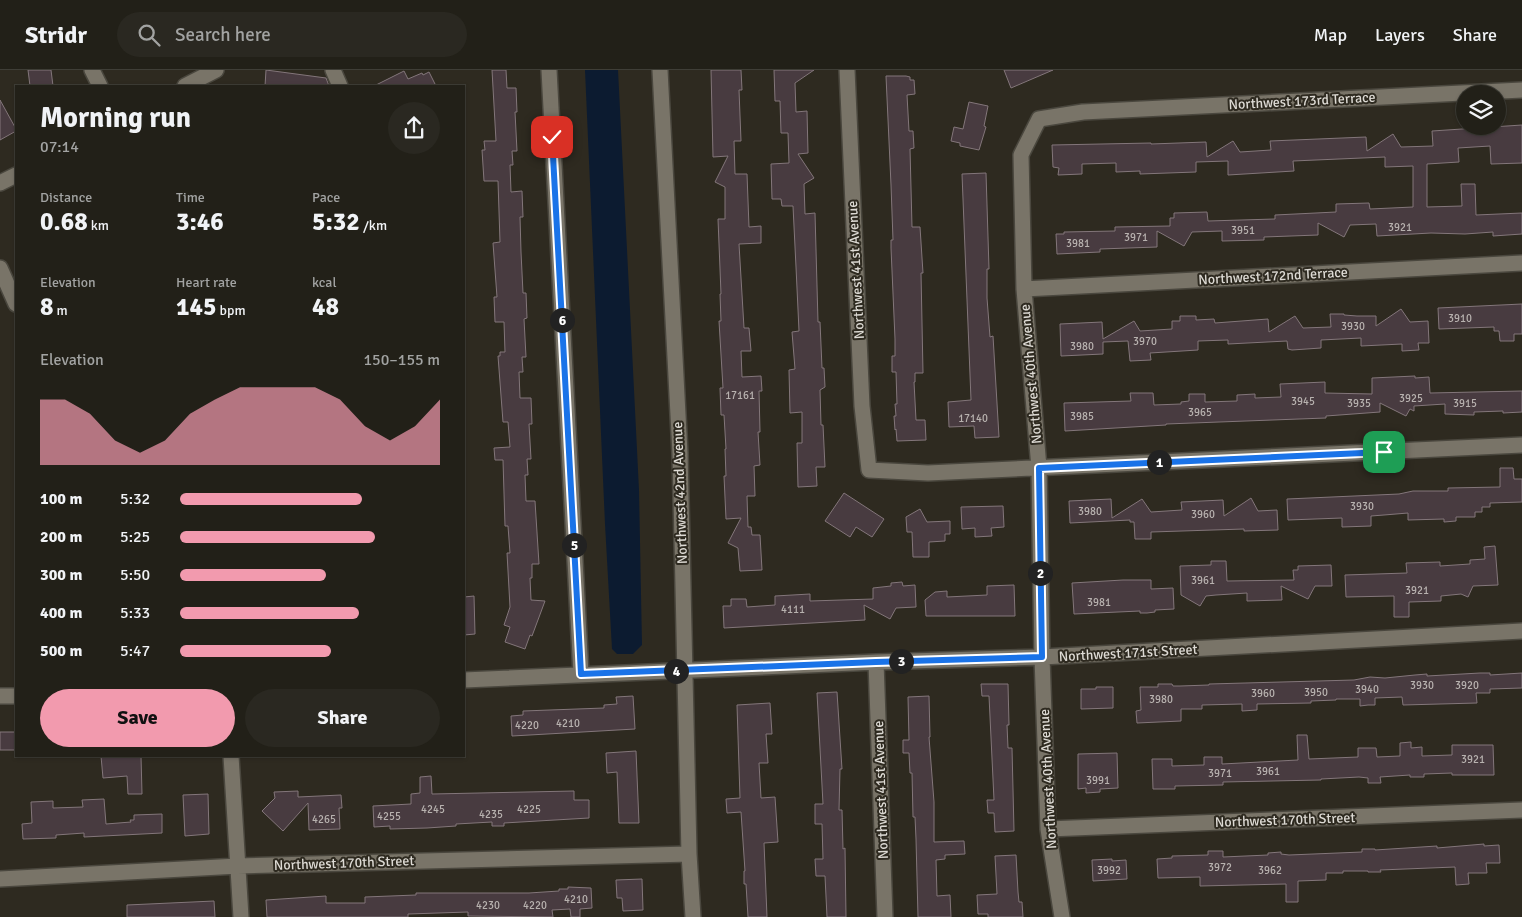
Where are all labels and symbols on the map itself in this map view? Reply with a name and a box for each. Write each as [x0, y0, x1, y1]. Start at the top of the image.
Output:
street label: Northwest 173rd Terrace [1228, 89, 1376, 113]
pin [531, 116, 573, 158]
street label: Northwest 41st Avenue [844, 200, 868, 340]
house number: 3921 [1388, 221, 1412, 234]
house number: 3951 [1231, 224, 1255, 237]
house number: 3971 [1124, 231, 1148, 244]
house number: 3981 [1066, 237, 1090, 250]
street label: Northwest 172nd Terrace [1198, 264, 1348, 288]
street label: Northwest 40th Avenue [1016, 303, 1046, 445]
pin: 6 [550, 308, 574, 332]
house number: 3910 [1448, 312, 1472, 325]
house number: 3930 [1341, 320, 1365, 333]
house number: 3970 [1133, 335, 1157, 348]
house number: 3980 [1070, 340, 1094, 353]
house number: 17161 [725, 389, 755, 402]
house number: 3925 [1399, 392, 1423, 405]
house number: 3945 [1291, 395, 1315, 408]
house number: 3935 [1347, 397, 1371, 410]
house number: 3915 [1453, 397, 1477, 410]
house number: 3965 [1188, 406, 1212, 419]
house number: 3985 [1070, 410, 1094, 423]
house number: 17140 [958, 412, 988, 425]
street label: Northwest 42nd Avenue [669, 421, 691, 565]
pin [1363, 431, 1405, 473]
pin: 1 [1146, 450, 1172, 474]
house number: 3930 [1350, 500, 1374, 513]
house number: 3980 [1078, 505, 1102, 518]
house number: 3960 [1191, 508, 1215, 521]
pin: 5 [562, 532, 586, 558]
pin: 2 [1028, 560, 1052, 586]
house number: 3961 [1191, 574, 1215, 587]
house number: 3921 [1405, 584, 1429, 597]
house number: 3981 [1087, 596, 1111, 609]
house number: 4111 [781, 603, 805, 616]
street label: Northwest 171st Street [1058, 641, 1198, 665]
pin: 3 [888, 648, 914, 674]
pin: 4 [664, 658, 688, 684]
house number: 3930 [1410, 679, 1434, 692]
house number: 3920 [1455, 679, 1479, 692]
house number: 3940 [1355, 683, 1379, 696]
house number: 3950 [1304, 686, 1328, 699]
house number: 3960 [1251, 687, 1275, 700]
house number: 3980 [1149, 693, 1173, 706]
street label: Northwest 40th Avenue [1036, 709, 1060, 849]
house number: 4210 [556, 717, 580, 730]
house number: 4220 [515, 719, 539, 732]
street label: Northwest 41st Avenue [870, 720, 892, 860]
house number: 3921 [1461, 753, 1485, 766]
house number: 3961 [1256, 765, 1280, 778]
house number: 3971 [1208, 767, 1232, 780]
house number: 3991 [1086, 774, 1110, 787]
house number: 4245 [421, 803, 445, 816]
house number: 4225 [517, 803, 541, 816]
house number: 4235 [479, 808, 503, 821]
street label: Northwest 170th Street [1215, 809, 1356, 831]
house number: 4255 [377, 810, 401, 823]
house number: 4265 [312, 813, 336, 826]
street label: Northwest 170th Street [274, 852, 415, 874]
house number: 3972 [1208, 861, 1232, 874]
house number: 3992 [1097, 864, 1121, 877]
house number: 3962 [1258, 864, 1282, 877]
house number: 4210 [564, 893, 588, 906]
house number: 4230 [476, 899, 500, 912]
house number: 4220 [523, 899, 547, 912]

